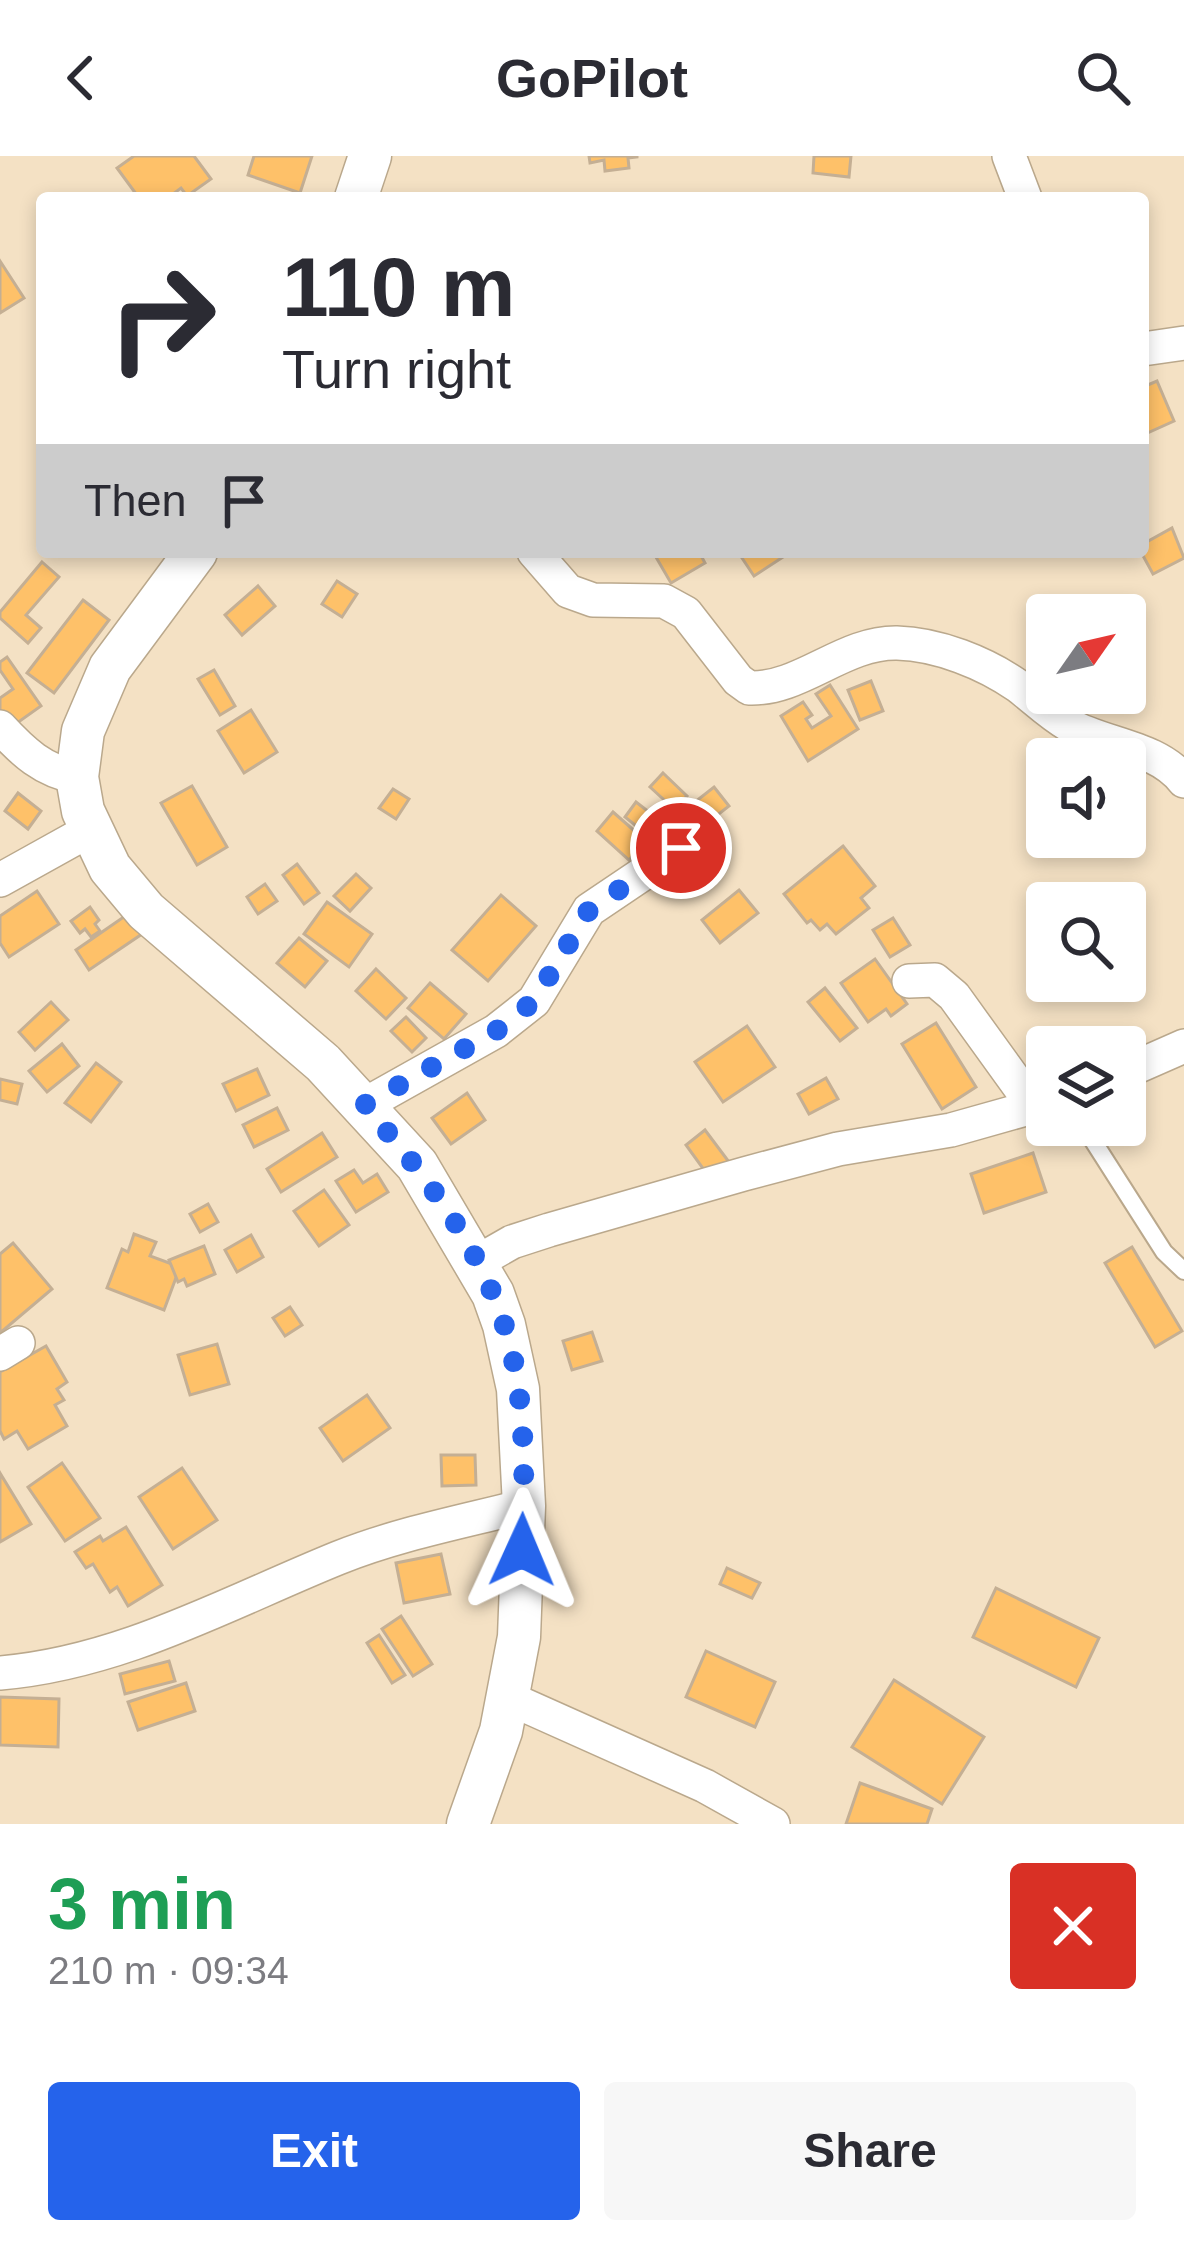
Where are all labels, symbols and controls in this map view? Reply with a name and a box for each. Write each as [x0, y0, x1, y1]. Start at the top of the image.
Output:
icon: back [48, 45, 114, 111]
icon: search [1070, 45, 1136, 111]
text: GoPilot [496, 48, 688, 108]
icon: right [84, 240, 240, 396]
text: 110 m [282, 240, 516, 334]
text: Turn right [282, 339, 511, 399]
icon: arrive [211, 468, 277, 534]
text: Then [84, 475, 187, 526]
north arrow [1026, 594, 1146, 714]
map controls [1026, 594, 1146, 1146]
button: sound [1026, 738, 1146, 858]
pin [630, 797, 732, 899]
icon: arrive [648, 815, 714, 881]
button: search [1026, 882, 1146, 1002]
button: layers [1026, 1026, 1146, 1146]
position arrow [459, 1487, 585, 1613]
button: close [1010, 1863, 1136, 1989]
text: 3 min [48, 1864, 236, 1944]
text: 210 m · 09:34 [48, 1949, 289, 1992]
button: Exit [48, 2082, 580, 2220]
button: Share [604, 2082, 1136, 2220]

